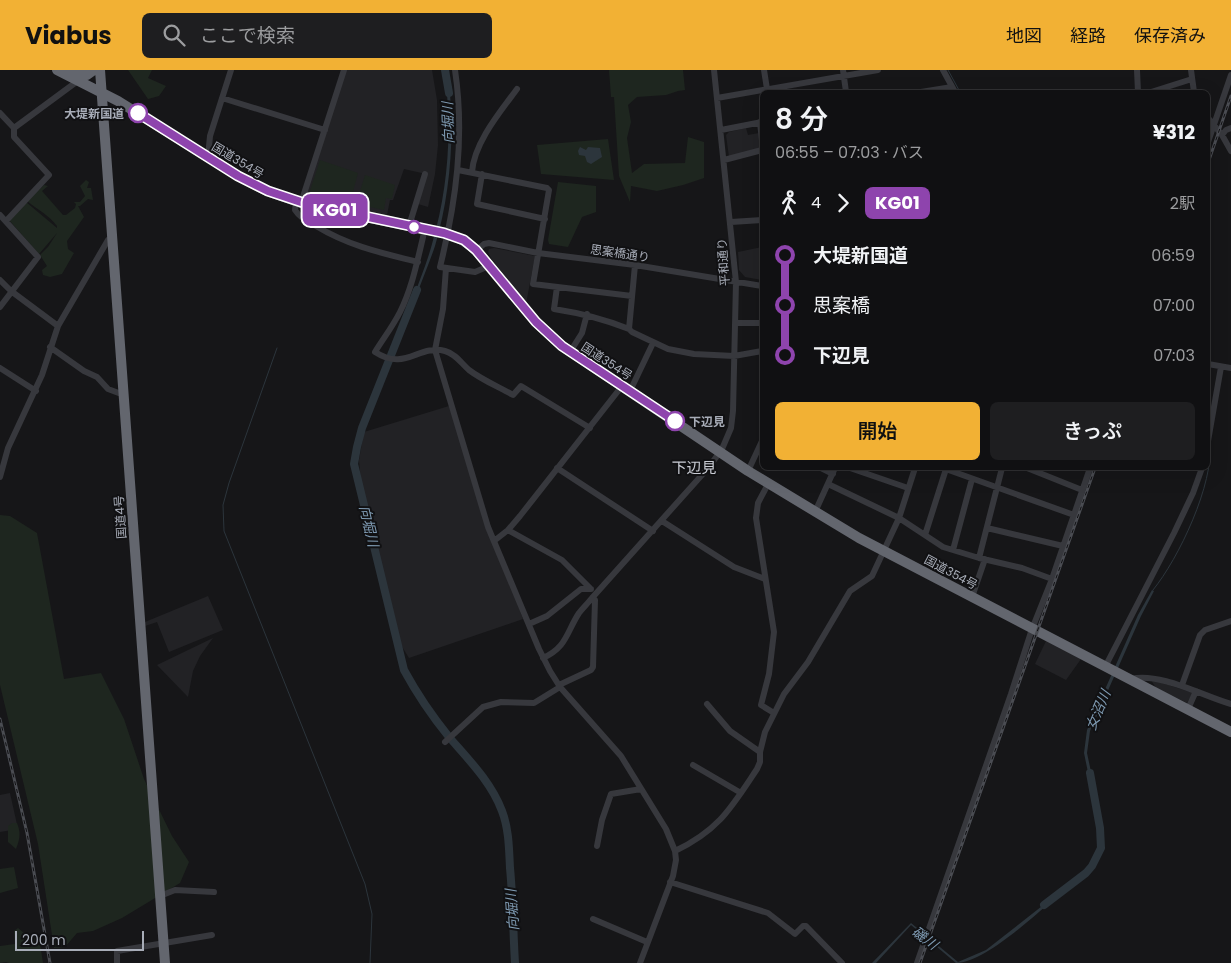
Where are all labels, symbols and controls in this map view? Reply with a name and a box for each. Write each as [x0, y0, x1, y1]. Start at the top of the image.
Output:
search box [142, 13, 492, 58]
text: Viabus [25, 19, 112, 52]
icon: search [160, 21, 188, 49]
text: ここで検索 [200, 22, 295, 49]
text: 地図 [1006, 23, 1042, 48]
text: 経路 [1070, 23, 1106, 48]
text: 保存済み [1134, 23, 1206, 48]
water label: 向堀川 [437, 100, 459, 144]
text: 8 分 [775, 100, 828, 139]
marker: 大堤新国道 [128, 103, 148, 123]
place label: 大堤新国道 [64, 105, 124, 122]
text: ¥312 [1153, 119, 1195, 146]
street label: 国道354号 [209, 138, 267, 182]
text: 06:55 – 07:03 · バス [775, 141, 924, 164]
icon: walk [775, 189, 803, 217]
icon: forward [829, 189, 857, 217]
text: KG01 [875, 190, 920, 215]
text: 4 [811, 191, 821, 214]
text: 2駅 [1170, 192, 1195, 215]
line badge: KG01 [300, 194, 370, 226]
text: KG01 [313, 197, 357, 222]
unlabelled marker [407, 220, 421, 234]
street label: 平和通り [713, 237, 733, 287]
street label: 思案橋通り [589, 240, 651, 266]
text: 大堤新国道 [813, 242, 908, 269]
text: 06:59 [1151, 244, 1195, 267]
text: 思案橋 [813, 292, 870, 319]
text: 07:00 [1153, 294, 1195, 317]
street label: 国道354号 [578, 338, 636, 384]
text: 下辺見 [813, 342, 870, 369]
text: 07:03 [1153, 344, 1195, 367]
button: 開始 [775, 402, 980, 460]
button: きっぷ [990, 402, 1195, 460]
marker: 下辺見 [665, 411, 685, 431]
place label: 下辺見 [689, 413, 725, 430]
district label: 下辺見 [671, 457, 717, 478]
street label: 国道4号 [110, 495, 130, 539]
water label: 向堀川 [355, 503, 384, 551]
street label: 国道354号 [921, 551, 981, 593]
water label: 女沼川 [1081, 685, 1116, 733]
water label: 向堀川 [500, 886, 523, 932]
water label: 磯川 [908, 922, 944, 955]
scale bar [15, 928, 144, 951]
text: 200 m [22, 930, 66, 950]

